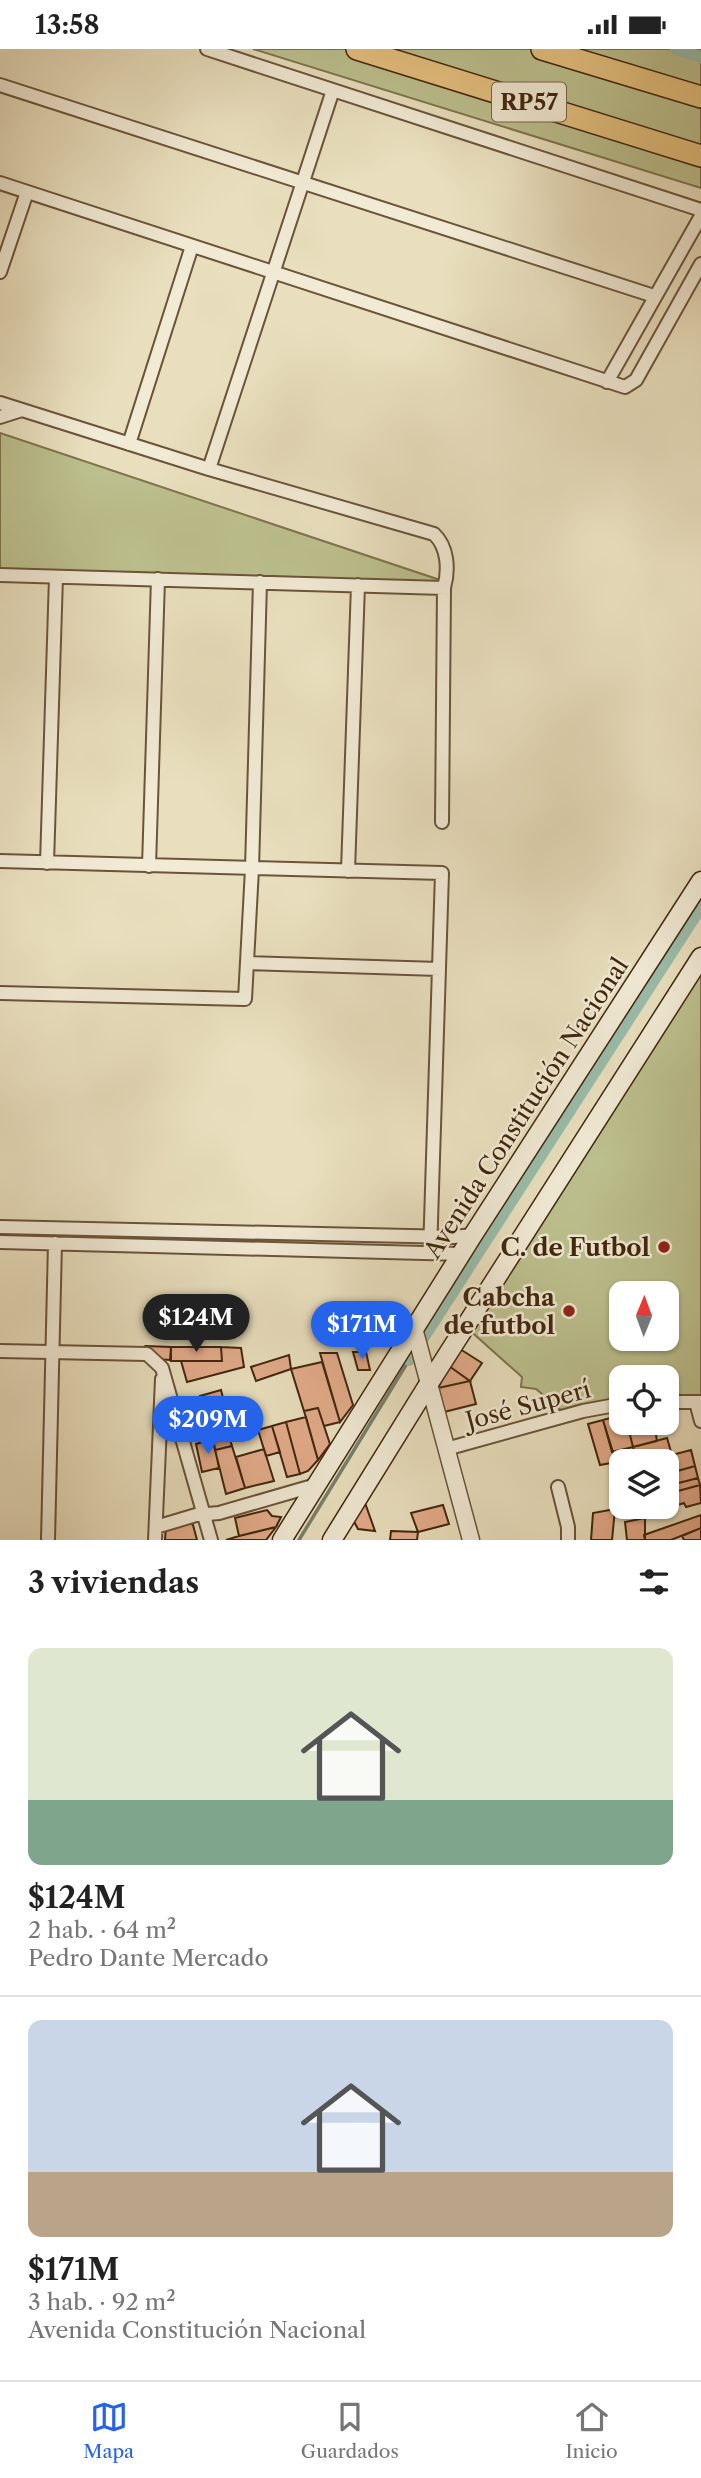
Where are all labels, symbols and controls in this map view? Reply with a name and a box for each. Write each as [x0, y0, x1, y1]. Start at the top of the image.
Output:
text: 13:58 [35, 9, 99, 41]
road number: RP57 [492, 83, 566, 121]
street label: Avenida Constitución Nacional [417, 952, 634, 1265]
place label: C. de Futbol [501, 1233, 650, 1262]
marker: C. de Futbol [656, 1239, 672, 1255]
north arrow [609, 1281, 679, 1351]
map controls [609, 1281, 679, 1519]
place label: Cabcha de futbol [444, 1283, 556, 1340]
pin: $124M [147, 1295, 245, 1354]
pin: $171M [313, 1301, 411, 1361]
text: $124M [159, 1303, 233, 1331]
marker: Cabcha de futbol [561, 1303, 577, 1319]
text: $171M [327, 1310, 397, 1338]
button: locate [609, 1365, 679, 1435]
street label: José Superí [459, 1374, 594, 1437]
pin: $209M [159, 1397, 257, 1456]
text: $209M [168, 1405, 248, 1433]
button: layers [609, 1449, 679, 1519]
icon: filters [635, 1563, 673, 1601]
text: 3 viviendas [28, 1564, 199, 1601]
icon: home [288, 1693, 414, 1819]
text: $124M [28, 1879, 126, 1916]
text: 2 hab. · 64 m² [28, 1916, 176, 1944]
text: Pedro Dante Mercado [28, 1944, 269, 1972]
icon: home [288, 2065, 414, 2191]
text: $171M [28, 2251, 119, 2288]
text: 3 hab. · 92 m² [28, 2288, 176, 2316]
text: Avenida Constitución Nacional [28, 2316, 366, 2344]
tab: Mapa [83, 2398, 134, 2463]
tab: Guardados [301, 2398, 399, 2463]
tab: Inicio [565, 2398, 618, 2463]

